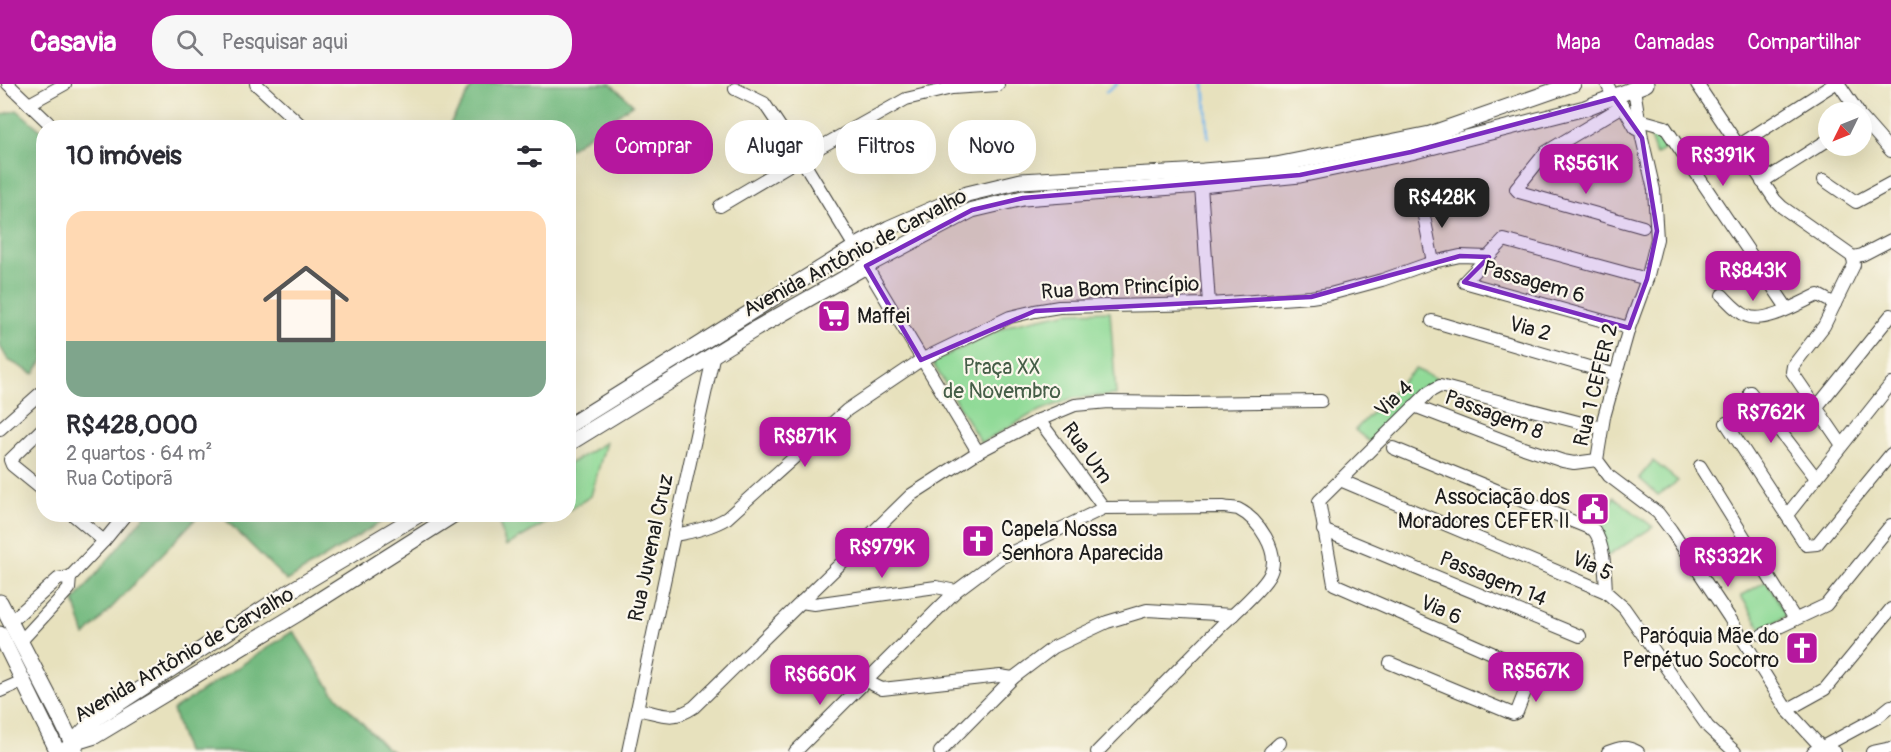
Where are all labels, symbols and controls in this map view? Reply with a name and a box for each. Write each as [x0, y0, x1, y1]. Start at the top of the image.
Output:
search box [152, 15, 572, 69]
text: Casavia [30, 25, 116, 60]
icon: search [173, 26, 206, 59]
text: Pesquisar aqui [221, 28, 348, 56]
text: Mapa [1556, 29, 1601, 56]
text: Camadas [1634, 29, 1714, 56]
text: Compartilhar [1747, 29, 1861, 56]
north arrow [1818, 102, 1872, 156]
map controls [1818, 102, 1872, 156]
chip: Comprar [594, 120, 713, 174]
chip: Alugar [725, 120, 824, 174]
chip: Filtros [836, 120, 936, 174]
chip: Novo [948, 120, 1036, 174]
pin: R$391K [1674, 136, 1772, 187]
text: 10 imóveis [66, 140, 182, 172]
icon: filters [513, 140, 546, 173]
text: R$391K [1691, 143, 1755, 168]
pin: R$561K [1537, 144, 1635, 195]
text: R$561K [1554, 151, 1618, 176]
pin: R$428K [1393, 178, 1491, 229]
street label: Avenida Antônio de Carvalho [738, 182, 972, 324]
text: R$428K [1408, 185, 1476, 210]
icon: home [252, 250, 360, 358]
pin: R$843K [1704, 251, 1802, 302]
street label: Passagem 6 [1480, 255, 1588, 309]
text: R$843K [1719, 258, 1787, 283]
street label: Rua Bom Princípio [1040, 270, 1200, 306]
supermarket icon: Maffei [816, 298, 852, 334]
place label: Maffei [857, 303, 910, 330]
street label: Via 2 [1506, 310, 1554, 348]
street label: Rua 1 CEFER 2 [1568, 321, 1624, 449]
park label: Praça XX de Novembro [943, 354, 1061, 405]
street label: Via 4 [1369, 374, 1419, 424]
street label: Passagem 8 [1441, 384, 1547, 446]
pin: R$762K [1722, 393, 1820, 444]
text: R$762K [1737, 400, 1805, 425]
text: R$428,000 [66, 409, 198, 441]
pin: R$871K [756, 417, 854, 468]
street label: Rua Um [1056, 417, 1118, 489]
text: R$871K [774, 424, 836, 449]
text: 2 quartos · 64 m² [66, 441, 212, 466]
text: Rua Cotiporã [66, 466, 174, 491]
street label: Rua Juvenal Cruz [622, 472, 680, 624]
place label: Associação dos Moradores CEFER II [1398, 484, 1571, 535]
public building icon: Associação dos Moradores CEFER II [1575, 491, 1611, 527]
place label: Capela Nossa Senhora Aparecida [1001, 516, 1163, 567]
church icon: Capela Nossa Senhora Aparecida [960, 523, 996, 559]
pin: R$979K [833, 528, 931, 579]
text: R$979K [849, 535, 915, 560]
pin: R$332K [1679, 537, 1777, 588]
text: R$332K [1694, 544, 1762, 569]
street label: Passagem 14 [1435, 545, 1551, 613]
street label: Via 5 [1567, 545, 1617, 587]
street label: Avenida Antônio de Carvalho [69, 581, 299, 729]
street label: Via 6 [1416, 589, 1466, 631]
place label: Paróquia Mãe do Perpétuo Socorro [1622, 623, 1779, 674]
church icon: Paróquia Mãe do Perpétuo Socorro [1784, 630, 1820, 666]
pin: R$567K [1487, 652, 1585, 703]
pin: R$660K [771, 655, 869, 706]
text: R$567K [1502, 659, 1570, 684]
text: R$660K [784, 662, 856, 687]

